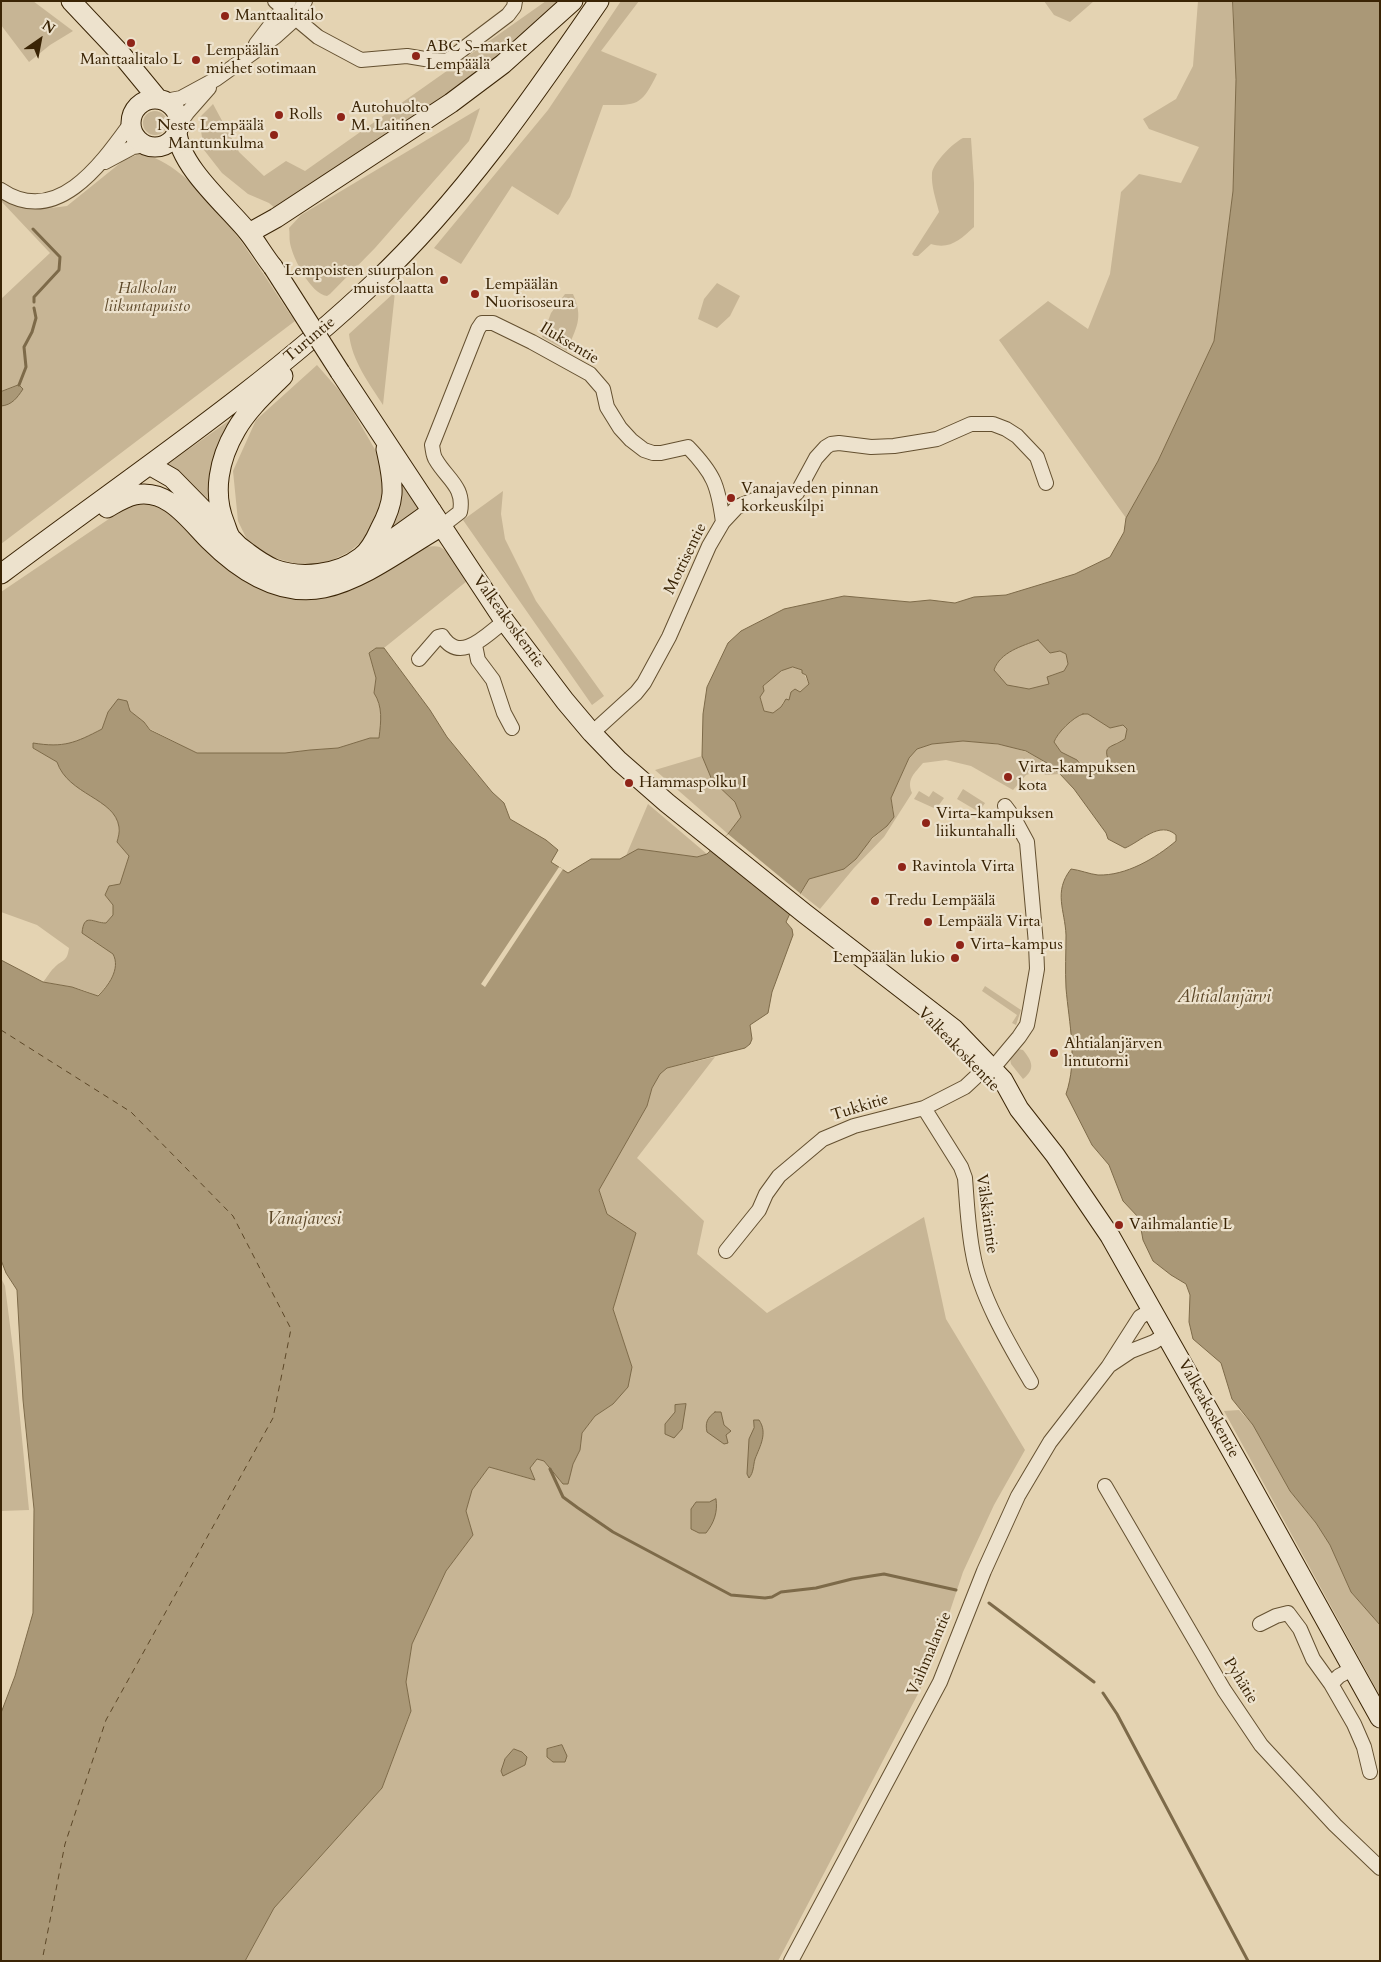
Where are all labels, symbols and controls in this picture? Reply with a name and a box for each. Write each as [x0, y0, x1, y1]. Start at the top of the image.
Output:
place label: Manttaalitalo [235, 6, 323, 26]
marker: Manttaalitalo [219, 10, 231, 22]
north arrow [15, 15, 65, 65]
text: N [38, 16, 59, 38]
marker: Manttaalitalo L [125, 37, 137, 49]
place label: ABC S-market Lempäälä [426, 37, 527, 75]
place label: Lempäälän miehet sotimaan [206, 41, 317, 79]
place label: Manttaalitalo L [80, 50, 182, 70]
marker: ABC S-market Lempäälä [410, 50, 422, 62]
marker: Lempäälän miehet sotimaan [190, 54, 202, 66]
place label: Autohuolto M. Laitinen [351, 98, 431, 136]
place label: Rolls [289, 105, 322, 125]
marker: Rolls [273, 109, 285, 121]
marker: Autohuolto M. Laitinen [335, 111, 347, 123]
place label: Neste Lempäälä Mantunkulma [157, 116, 264, 154]
marker: Neste Lempäälä Mantunkulma [268, 129, 280, 141]
place label: Lempoisten suurpalon muistolaatta [285, 261, 434, 299]
marker: Lempoisten suurpalon muistolaatta [438, 274, 450, 286]
place label: Lempäälän Nuorisoseura [485, 275, 575, 313]
park label: Halkolan liikuntapuisto [104, 279, 190, 317]
marker: Lempäälän Nuorisoseura [469, 288, 481, 300]
street label: Turuntie [280, 313, 340, 367]
street label: Iluksentie [536, 319, 602, 369]
place label: Vanajaveden pinnan korkeuskilpi [741, 479, 879, 517]
marker: Vanajaveden pinnan korkeuskilpi [725, 492, 737, 504]
street label: Mottisentie [661, 520, 711, 598]
street label: Valkeakoskentie [468, 572, 548, 672]
place label: Virta-kampuksen kota [1018, 758, 1136, 796]
marker: Virta-kampuksen kota [1002, 771, 1014, 783]
place label: Hammaspolku I [639, 773, 747, 793]
marker: Hammaspolku I [623, 777, 635, 789]
place label: Virta-kampuksen liikuntahalli [936, 804, 1054, 842]
marker: Virta-kampuksen liikuntahalli [920, 817, 932, 829]
place label: Ravintola Virta [912, 857, 1015, 877]
marker: Ravintola Virta [896, 861, 908, 873]
place label: Tredu Lempäälä [885, 891, 996, 911]
marker: Tredu Lempäälä [869, 895, 881, 907]
place label: Lempäälä Virta [938, 912, 1041, 932]
marker: Lempäälä Virta [922, 916, 934, 928]
place label: Virta-kampus [970, 935, 1063, 955]
marker: Virta-kampus [954, 939, 966, 951]
place label: Lempäälän lukio [833, 948, 945, 968]
marker: Lempäälän lukio [949, 952, 961, 964]
water label: Ahtialanjärvi [1177, 987, 1271, 1009]
street label: Valkeakoskentie [913, 1004, 1003, 1096]
place label: Ahtialanjärven lintutorni [1064, 1034, 1163, 1072]
marker: Ahtialanjärven lintutorni [1048, 1047, 1060, 1059]
street label: Tukkitie [829, 1090, 891, 1126]
street label: Välskärintie [971, 1173, 1001, 1255]
water label: Vanajavesi [267, 1209, 341, 1231]
place label: Vaihmalantie L [1129, 1215, 1232, 1235]
marker: Vaihmalantie L [1113, 1219, 1125, 1231]
street label: Valkeakoskentie [1173, 1356, 1243, 1462]
street label: Vaihmalantie [904, 1609, 956, 1699]
street label: Pyhätie [1218, 1654, 1262, 1708]

